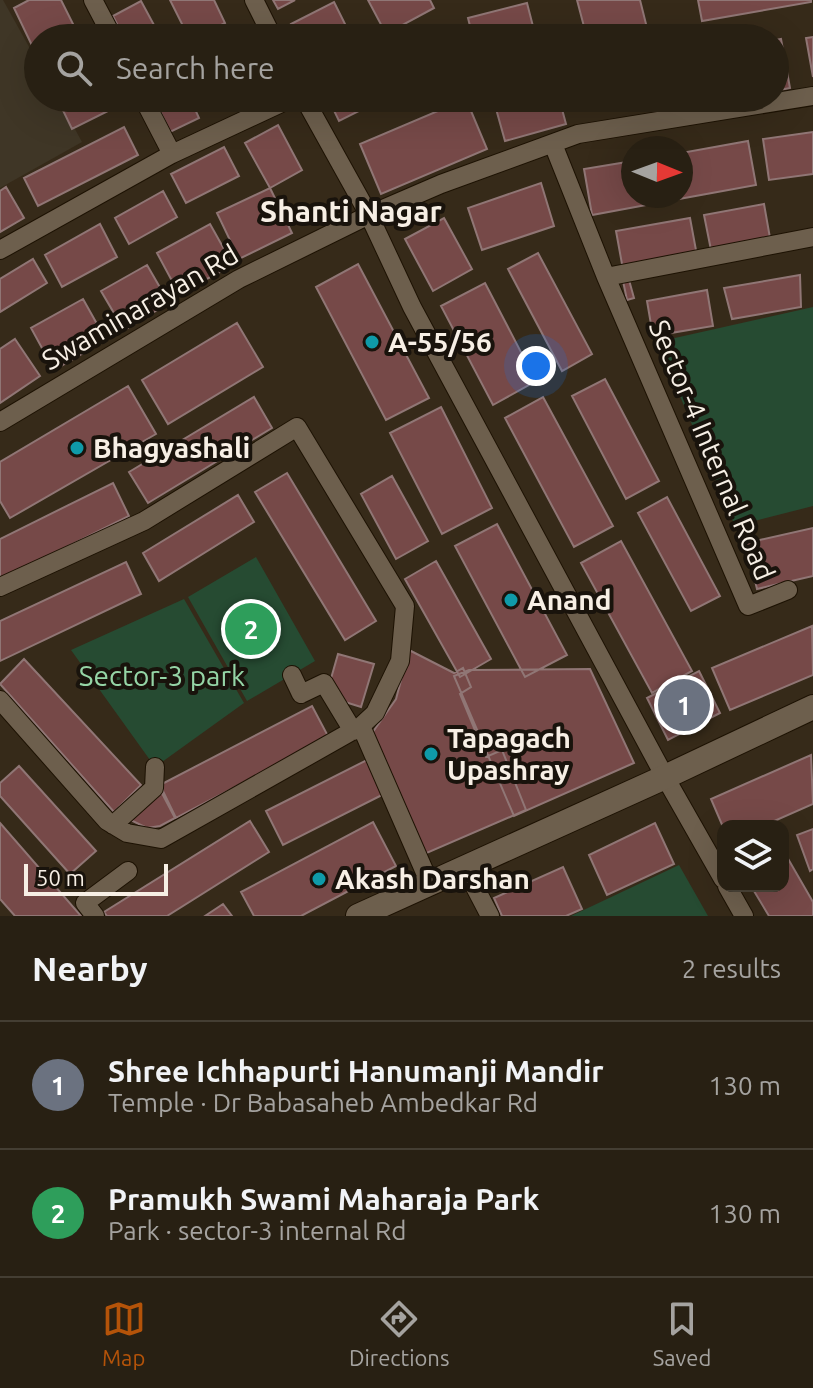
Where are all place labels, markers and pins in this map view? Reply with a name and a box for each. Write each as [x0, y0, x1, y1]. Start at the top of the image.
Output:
place label: A-55/56 [388, 326, 492, 357]
marker: A-55/56 [363, 333, 381, 351]
place label: Bhagyashali [93, 432, 250, 463]
marker: Bhagyashali [68, 439, 86, 457]
place label: Anand [527, 584, 611, 615]
marker: Anand [502, 591, 520, 609]
pin: 2 [225, 599, 277, 659]
pin: 1 [658, 675, 710, 735]
place label: Tapagach Upashray [447, 722, 571, 785]
marker: Tapagach Upashray [422, 745, 440, 763]
place label: Akash Darshan [335, 863, 530, 894]
marker: Akash Darshan [310, 870, 328, 888]

